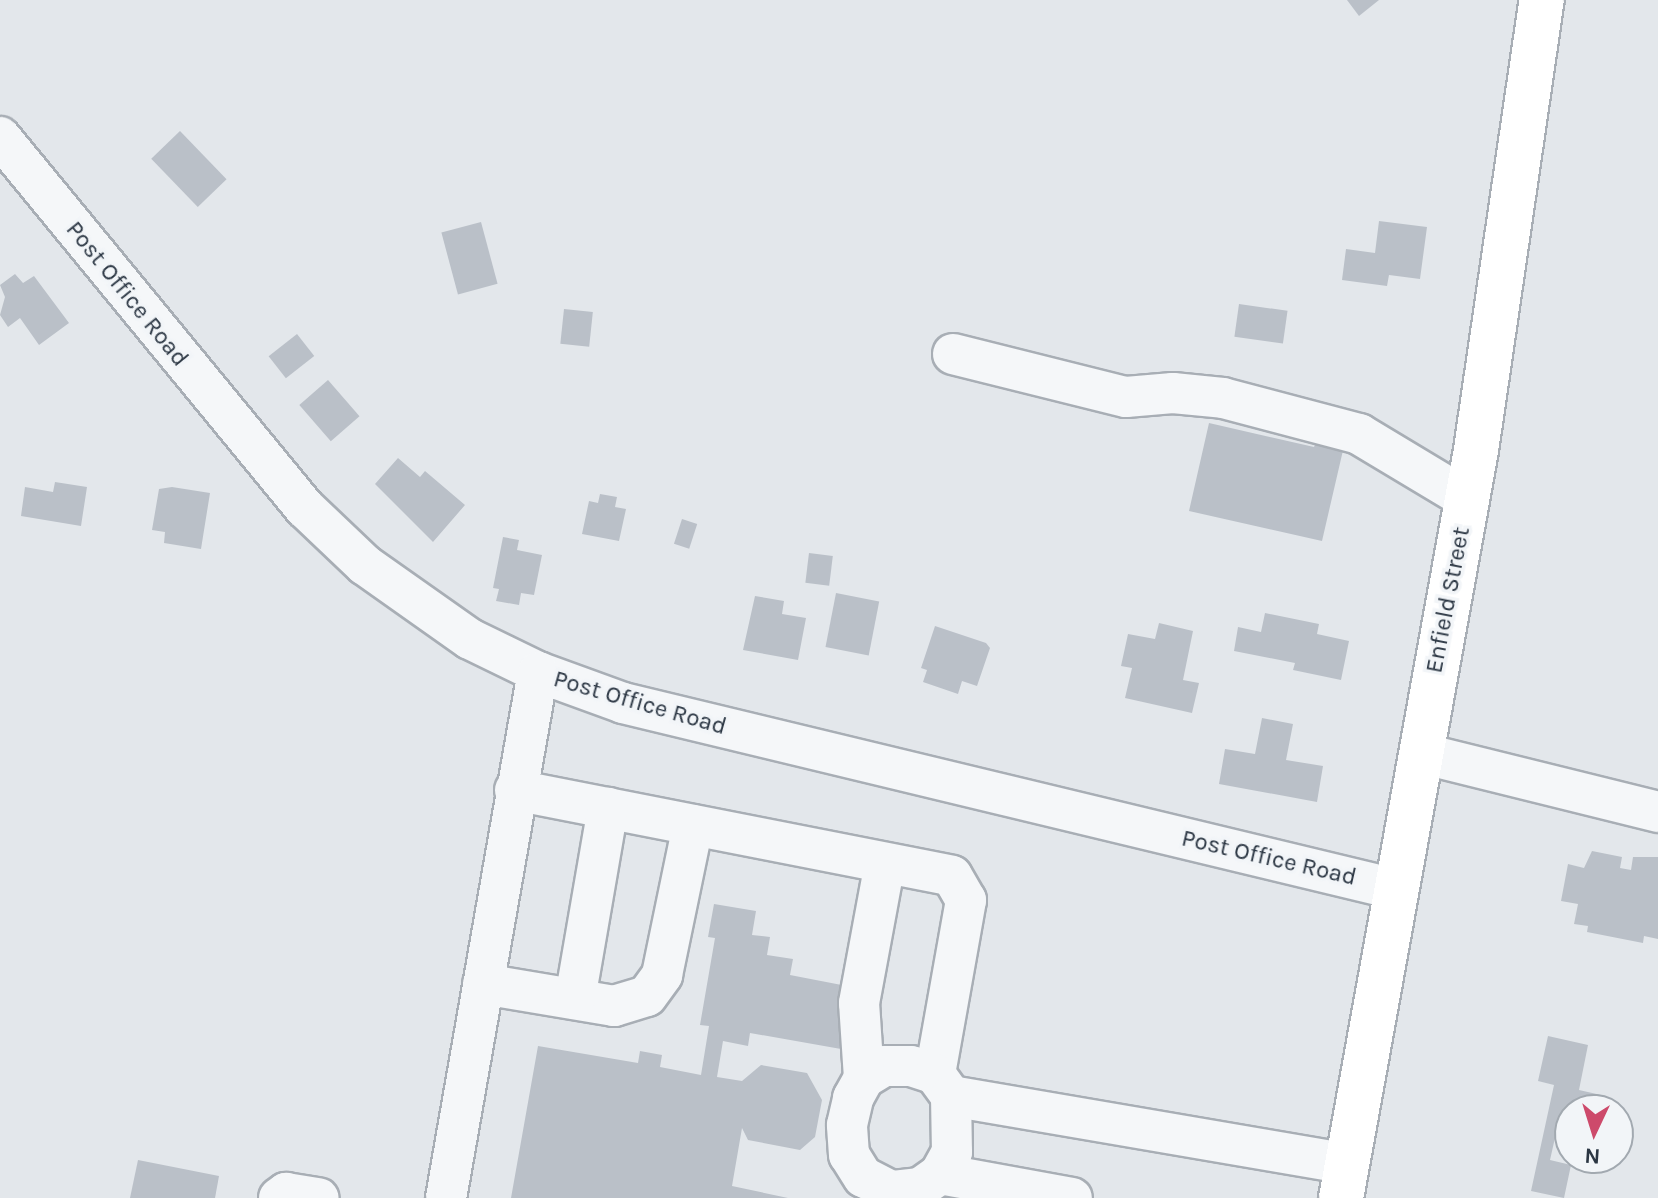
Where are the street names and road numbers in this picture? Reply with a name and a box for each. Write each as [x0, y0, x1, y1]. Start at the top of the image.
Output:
street label: Post Office Road [60, 216, 194, 372]
street label: Enfield Street [1420, 525, 1476, 675]
street label: Post Office Road [550, 665, 730, 741]
street label: Post Office Road [1179, 824, 1359, 892]

